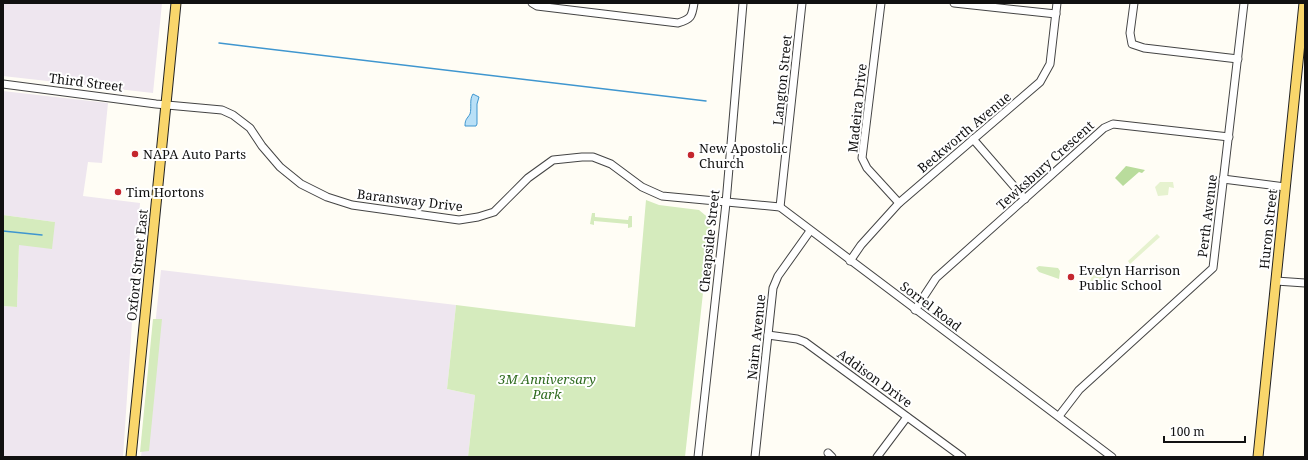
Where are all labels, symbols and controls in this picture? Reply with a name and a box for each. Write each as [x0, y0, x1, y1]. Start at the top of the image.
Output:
street label: Langton Street [768, 33, 796, 126]
street label: Madeira Drive [843, 63, 871, 153]
street label: Third Street [48, 69, 124, 96]
street label: Beckworth Avenue [913, 87, 1015, 176]
street label: Tewksbury Crescent [992, 116, 1098, 214]
place label: New Apostolic Church [699, 139, 788, 172]
place label: NAPA Auto Parts [143, 145, 246, 163]
marker: NAPA Auto Parts [130, 149, 140, 159]
marker: New Apostolic Church [686, 150, 696, 160]
street label: Perth Avenue [1193, 173, 1221, 259]
place label: Tim Hortons [126, 183, 204, 201]
street label: Baransway Drive [356, 185, 464, 215]
marker: Tim Hortons [113, 187, 123, 197]
street label: Cheapside Street [695, 188, 723, 293]
street label: Huron Street [1255, 188, 1281, 270]
street label: Oxford Street East [122, 208, 152, 322]
place label: Evelyn Harrison Public School [1079, 261, 1181, 294]
marker: Evelyn Harrison Public School [1066, 272, 1076, 282]
street label: Sorrel Road [897, 277, 965, 335]
street label: Nairn Avenue [743, 293, 769, 381]
street label: Addison Drive [834, 345, 916, 411]
park label: 3M Anniversary Park [497, 370, 596, 403]
scale bar [1164, 418, 1245, 444]
text: 100 m [1170, 423, 1205, 440]

